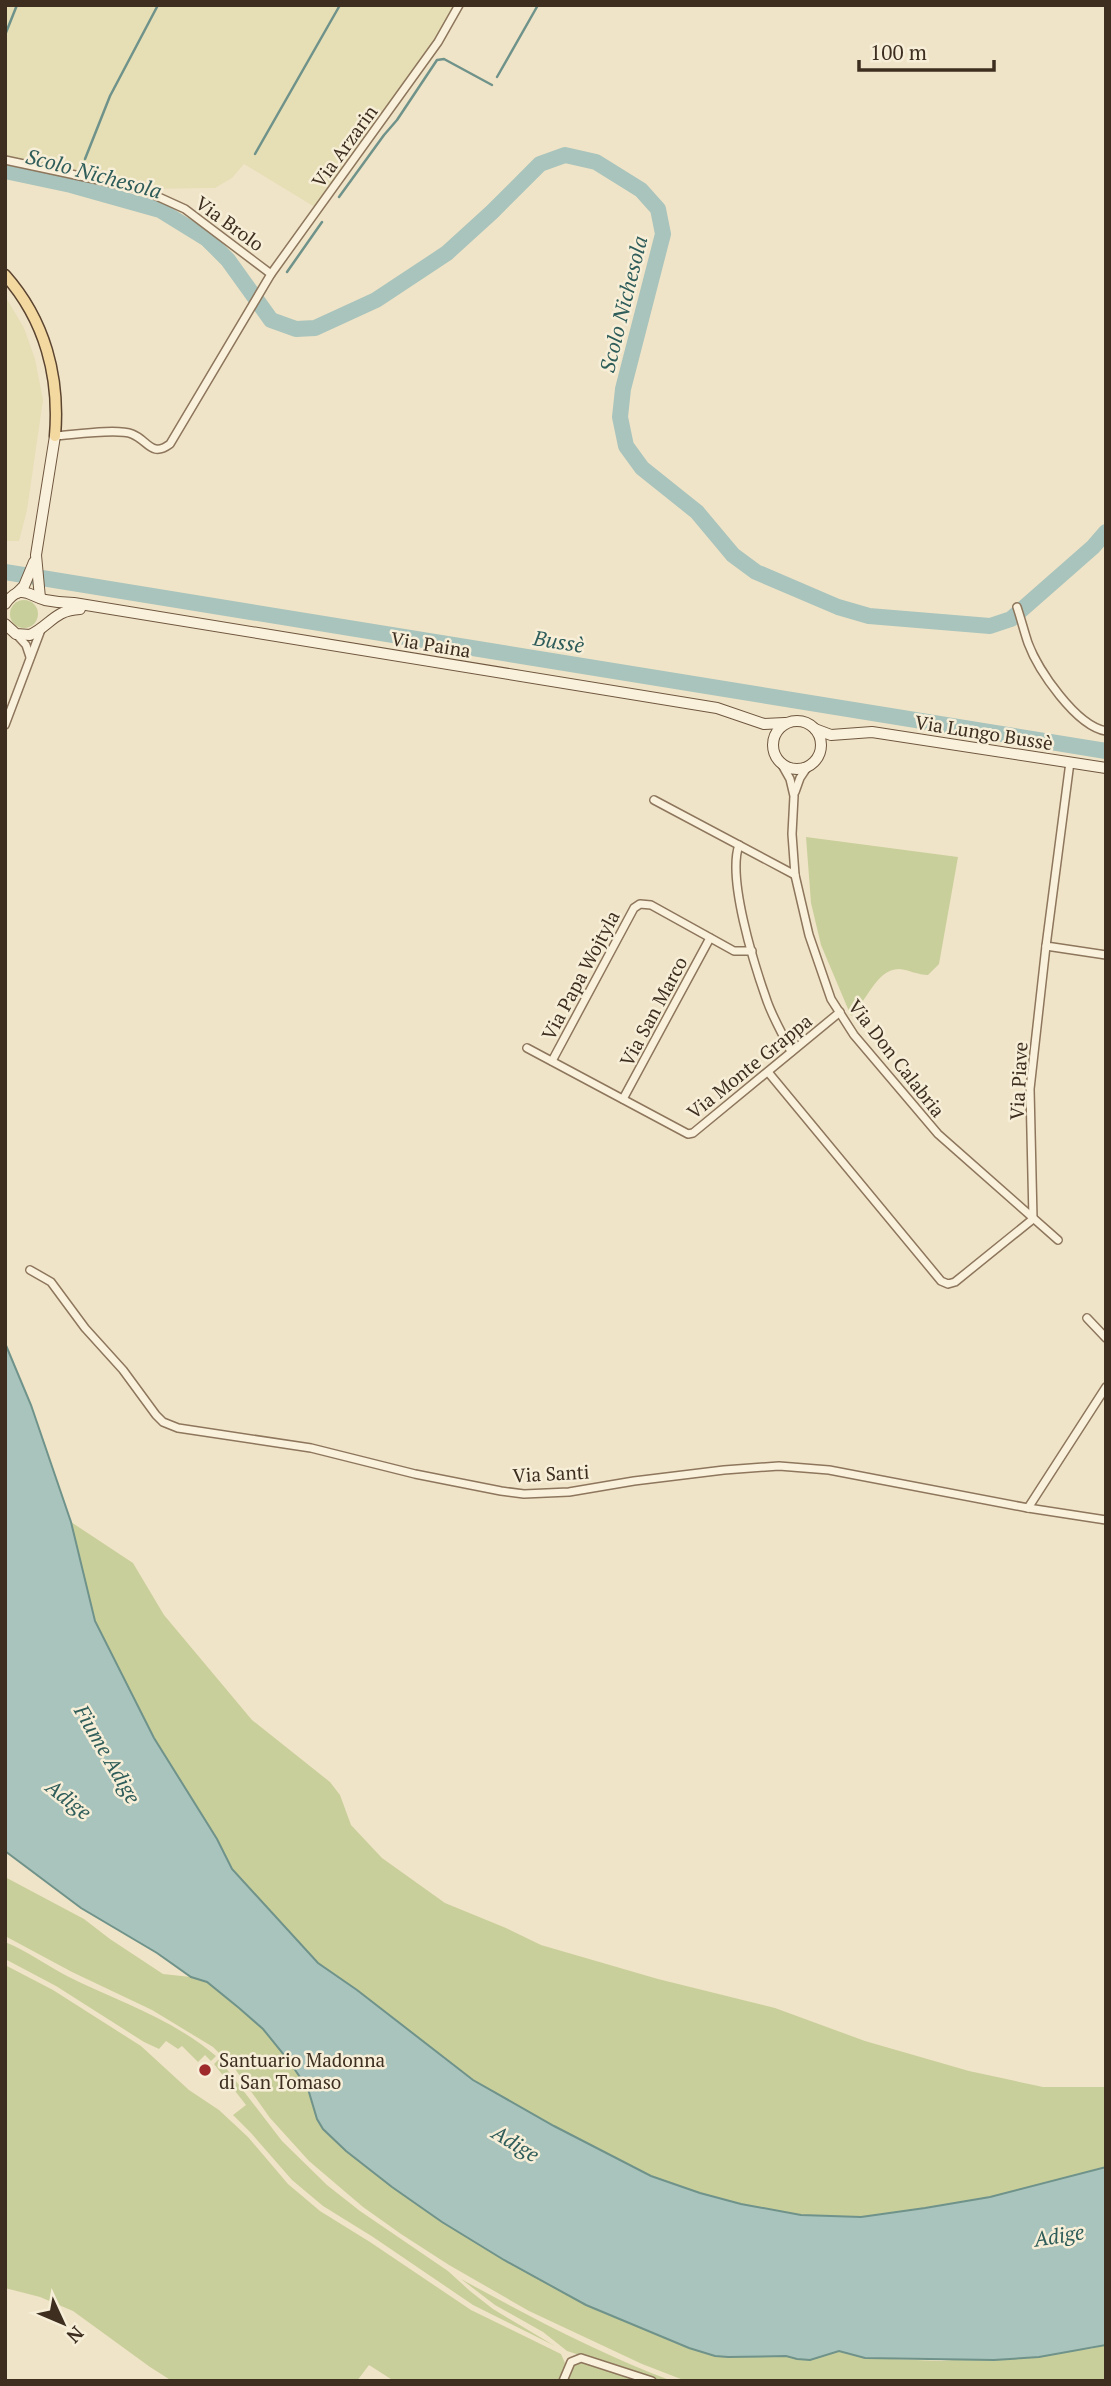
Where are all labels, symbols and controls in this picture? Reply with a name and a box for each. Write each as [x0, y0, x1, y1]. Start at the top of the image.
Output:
scale bar [859, 28, 994, 72]
text: 100 m [870, 38, 927, 66]
street label: Via Arzarin [306, 100, 382, 192]
water label: Scolo Nichesola [23, 141, 165, 205]
street label: Via Brolo [191, 190, 269, 256]
water label: Scolo Nichesola [593, 233, 653, 375]
water label: Bussè [531, 623, 587, 659]
street label: Via Paina [389, 625, 473, 663]
street label: Via Lungo Bussè [913, 709, 1055, 755]
street label: Via Papa Wojtyla [535, 906, 625, 1044]
street label: Via San Marco [614, 952, 692, 1070]
street label: Via Don Calabria [843, 994, 951, 1122]
street label: Via Monte Grappa [681, 1008, 817, 1124]
street label: Via Piave [1003, 1041, 1033, 1121]
street label: Via Santi [512, 1459, 590, 1487]
water label: Fiume Adige [69, 1700, 147, 1808]
water label: Adige [41, 1774, 97, 1824]
place label: Santuario Madonna di San Tomaso [219, 2047, 385, 2094]
marker: Santuario Madonna di San Tomaso [197, 2062, 213, 2078]
water label: Adige [485, 2117, 545, 2168]
water label: Adige [1030, 2217, 1087, 2253]
north arrow [28, 2288, 98, 2358]
text: N [61, 2321, 90, 2349]

